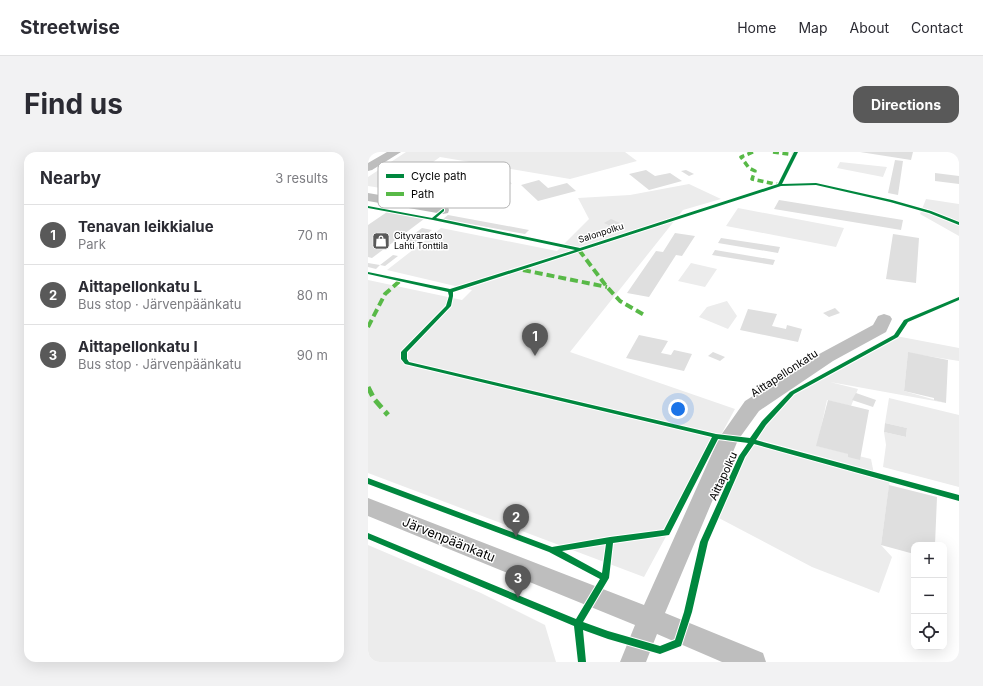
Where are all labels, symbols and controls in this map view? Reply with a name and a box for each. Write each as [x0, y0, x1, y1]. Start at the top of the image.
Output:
text: Streetwise [20, 16, 120, 39]
text: Home [737, 19, 776, 36]
text: Map [798, 19, 828, 36]
text: About [850, 19, 889, 36]
text: Contact [911, 19, 963, 36]
button: Directions [853, 86, 959, 123]
text: Find us [24, 87, 123, 121]
legend [378, 162, 510, 208]
text: Nearby [40, 168, 101, 188]
text: Cycle path [411, 169, 467, 183]
text: 3 results [275, 170, 328, 186]
text: Path [411, 187, 434, 201]
text: Tenavan leikkialue [78, 217, 214, 236]
street label: Salonpolku [577, 220, 625, 245]
text: 1 [50, 227, 56, 243]
text: 70 m [298, 227, 328, 243]
place label: Cityvarasto Lahti Tonttila [394, 230, 448, 251]
shop icon: Cityvarasto Lahti Tonttila [371, 231, 391, 251]
text: Park [78, 236, 106, 252]
text: Aittapellonkatu L [78, 277, 202, 296]
text: 2 [49, 287, 57, 303]
text: 80 m [297, 287, 328, 303]
text: Bus stop · Järvenpäänkatu [78, 296, 241, 312]
pin: 1 [522, 323, 548, 356]
text: Aittapellonkatu I [78, 337, 198, 356]
street label: Aittapellonkatu [748, 346, 820, 400]
text: 3 [49, 347, 57, 363]
text: 90 m [297, 347, 328, 363]
text: Bus stop · Järvenpäänkatu [78, 356, 241, 372]
your location [668, 399, 688, 419]
street label: Aittapolku [706, 449, 740, 503]
pin: 2 [503, 504, 529, 537]
street label: Järvenpäänkatu [400, 513, 498, 565]
map controls [911, 542, 947, 650]
button: + [911, 542, 947, 578]
pin: 3 [505, 565, 531, 598]
button: − [911, 578, 947, 614]
button: locate [911, 614, 947, 650]

